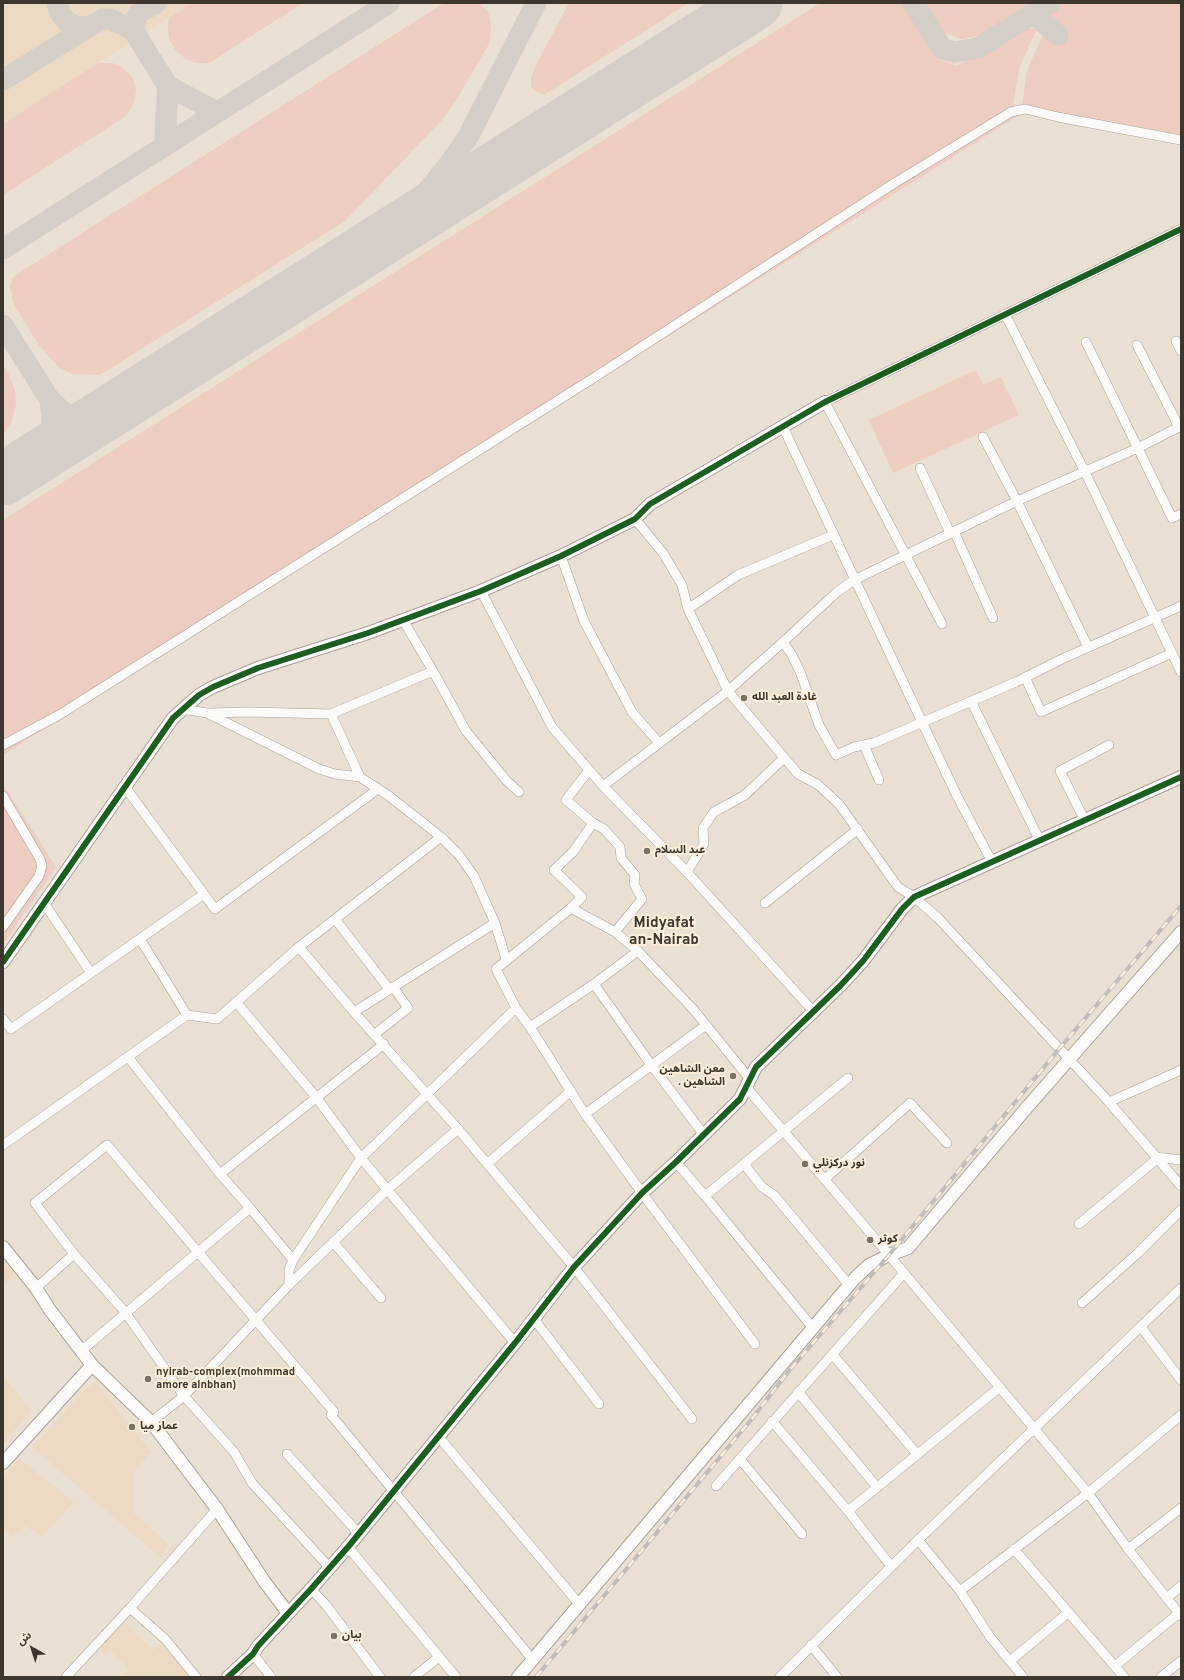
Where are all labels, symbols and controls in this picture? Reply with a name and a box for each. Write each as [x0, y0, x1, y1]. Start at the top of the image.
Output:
place label: غادة العبد الله [752, 691, 817, 705]
marker: غادة العبد الله [739, 693, 749, 703]
place label: عبد السلام [655, 844, 705, 858]
marker: عبد السلام [642, 846, 652, 856]
district label: Midyafat an-Nairab [629, 915, 699, 950]
place label: معن الشاهين . الشاهين [660, 1063, 725, 1089]
marker: معن الشاهين . الشاهين [728, 1071, 738, 1081]
place label: نور دركزنلي [813, 1157, 865, 1171]
marker: نور دركزنلي [800, 1159, 810, 1169]
place label: كوثر [878, 1233, 898, 1247]
marker: كوثر [865, 1235, 875, 1245]
place label: nyirab-complex(mohmmad amore alnbhan) [156, 1366, 295, 1392]
marker: nyirab-complex(mohmmad amore alnbhan) [143, 1374, 153, 1384]
place label: عمار ميا [140, 1420, 178, 1434]
marker: عمار ميا [127, 1422, 137, 1432]
north arrow [12, 1628, 52, 1668]
text: ش [14, 1628, 35, 1649]
place label: بيان [342, 1629, 362, 1643]
marker: بيان [329, 1631, 339, 1641]

